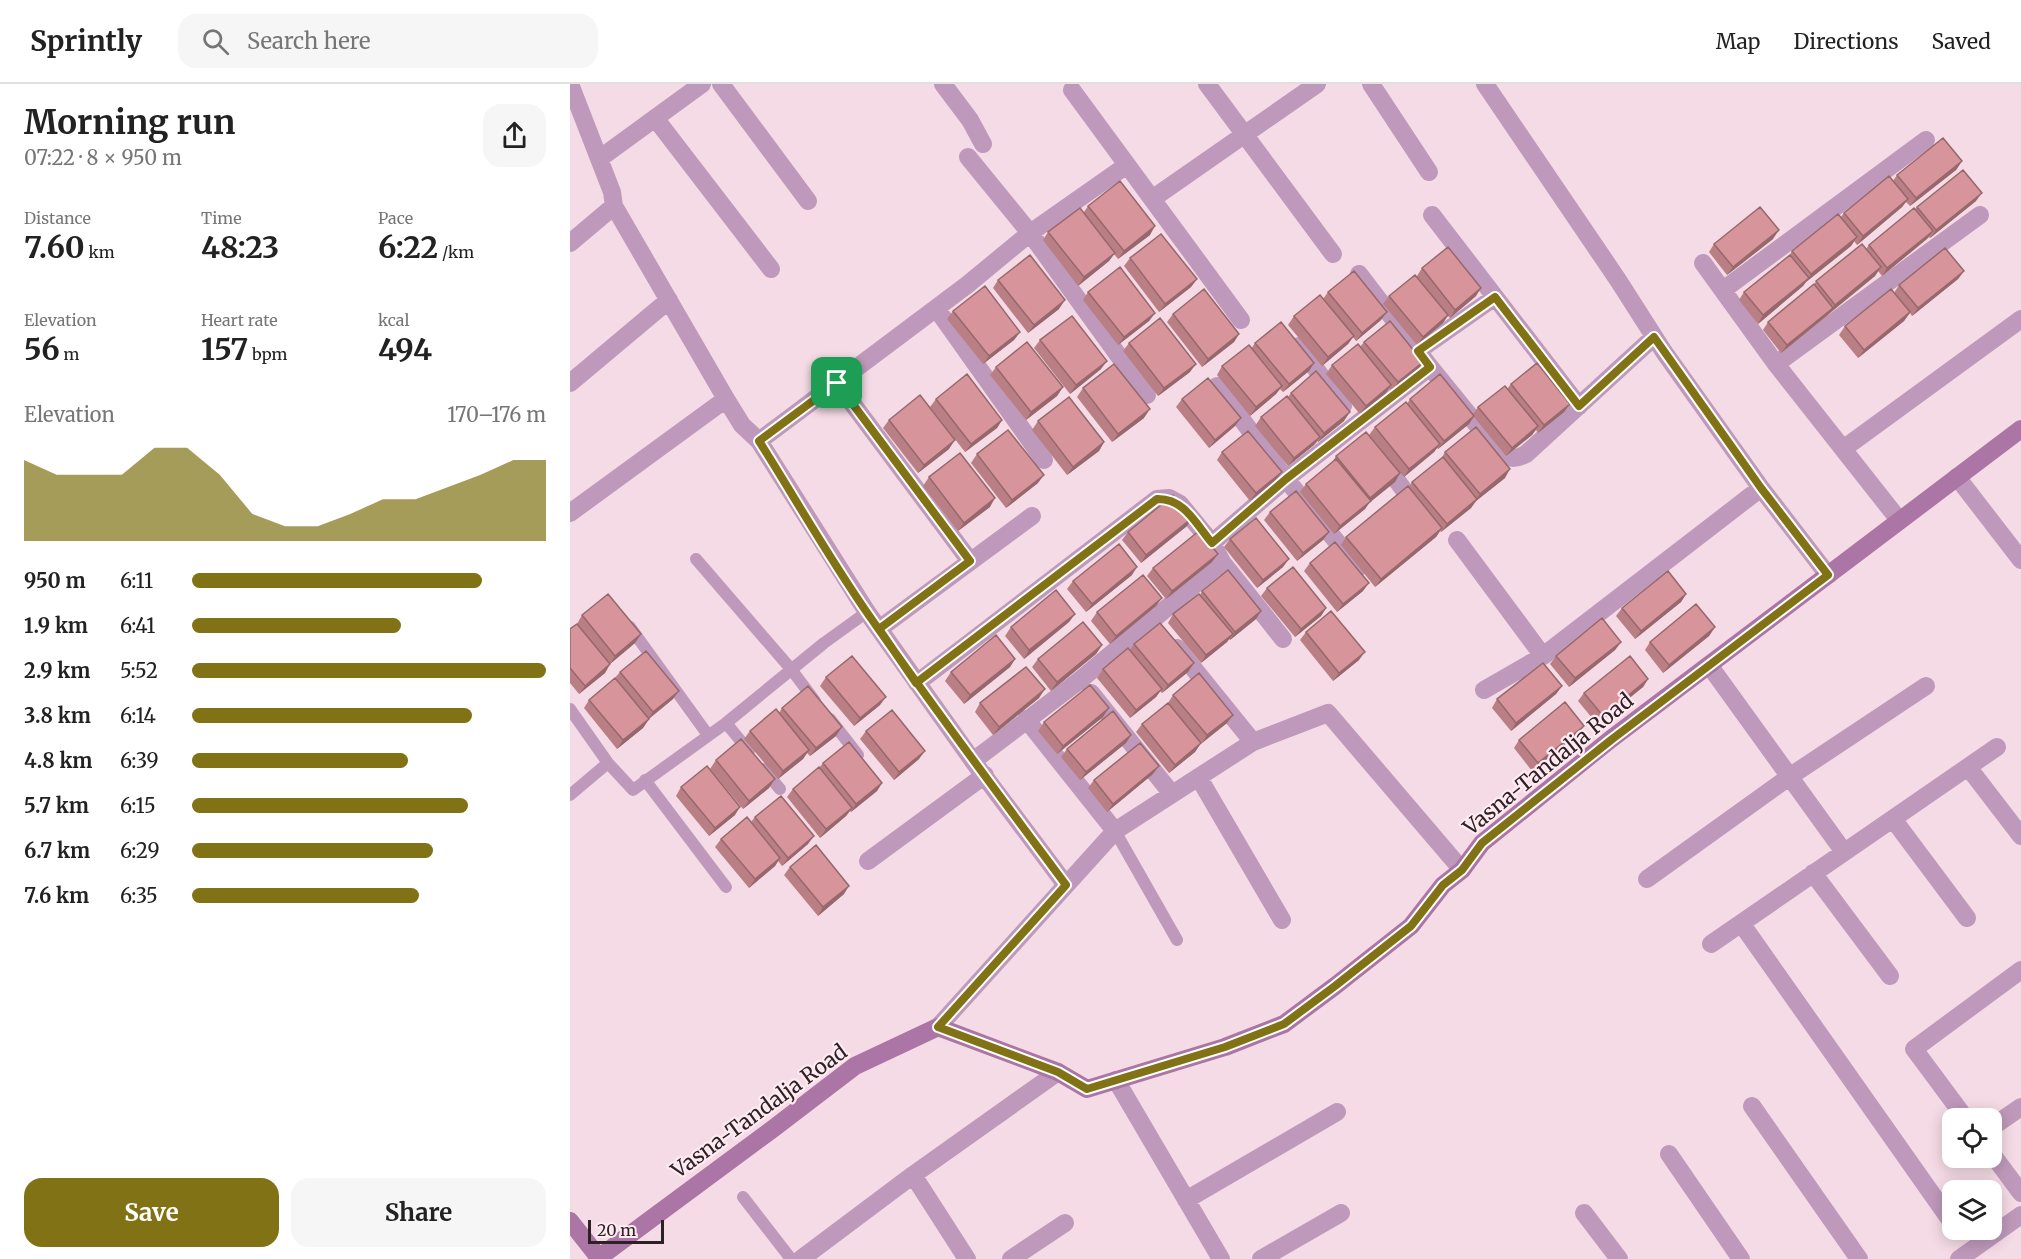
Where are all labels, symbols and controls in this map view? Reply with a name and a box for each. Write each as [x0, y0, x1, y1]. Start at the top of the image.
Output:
search box [178, 14, 598, 68]
text: Sprintly [30, 23, 142, 59]
icon: search [199, 25, 232, 58]
text: Search here [247, 27, 370, 55]
text: Map [1716, 28, 1760, 55]
text: Directions [1793, 28, 1898, 55]
text: Saved [1931, 28, 1991, 55]
text: Morning run [24, 102, 235, 143]
button: share [483, 104, 546, 167]
text: 07:22 · 8 × 950 m [24, 145, 182, 170]
text: Distance [24, 208, 91, 228]
text: Time [201, 208, 242, 228]
text: Pace [378, 208, 413, 228]
text: 7.60 [24, 228, 85, 266]
text: 48:23 [201, 228, 279, 266]
text: 6:22 [378, 228, 438, 266]
text: km [85, 242, 115, 262]
text: /km [438, 242, 474, 262]
text: Elevation [24, 310, 97, 330]
text: Heart rate [201, 310, 278, 330]
text: kcal [378, 310, 409, 330]
text: 56 [24, 330, 60, 368]
text: 157 [201, 330, 248, 368]
text: 494 [378, 330, 432, 368]
text: m [60, 344, 79, 364]
text: bpm [248, 344, 287, 364]
pin [811, 357, 862, 408]
icon: arrive [820, 366, 853, 399]
text: Elevation [24, 402, 115, 427]
text: 170–176 m [447, 402, 546, 427]
text: 950 m [24, 568, 86, 593]
text: 6:11 [120, 568, 153, 593]
text: 1.9 km [24, 613, 88, 638]
text: 6:41 [120, 613, 155, 638]
text: 2.9 km [24, 658, 90, 683]
text: 5:52 [120, 658, 158, 683]
street label: Vasna-Tandalja Road [1457, 687, 1639, 842]
text: 3.8 km [24, 703, 91, 728]
text: 6:14 [120, 703, 156, 728]
text: 4.8 km [24, 748, 93, 773]
text: 6:39 [120, 748, 159, 773]
text: 5.7 km [24, 793, 89, 818]
text: 6:15 [120, 793, 156, 818]
text: 6.7 km [24, 838, 90, 863]
text: 6:29 [120, 838, 160, 863]
text: 7.6 km [24, 883, 89, 908]
text: 6:35 [120, 883, 158, 908]
street label: Vasna-Tandalja Road [665, 1038, 853, 1185]
map controls [1942, 1108, 2002, 1240]
button: locate [1942, 1108, 2002, 1168]
button: Save [24, 1178, 279, 1247]
button: Share [291, 1178, 546, 1247]
button: layers [1942, 1180, 2002, 1240]
scale bar [588, 1217, 664, 1244]
text: 20 m [597, 1220, 636, 1240]

